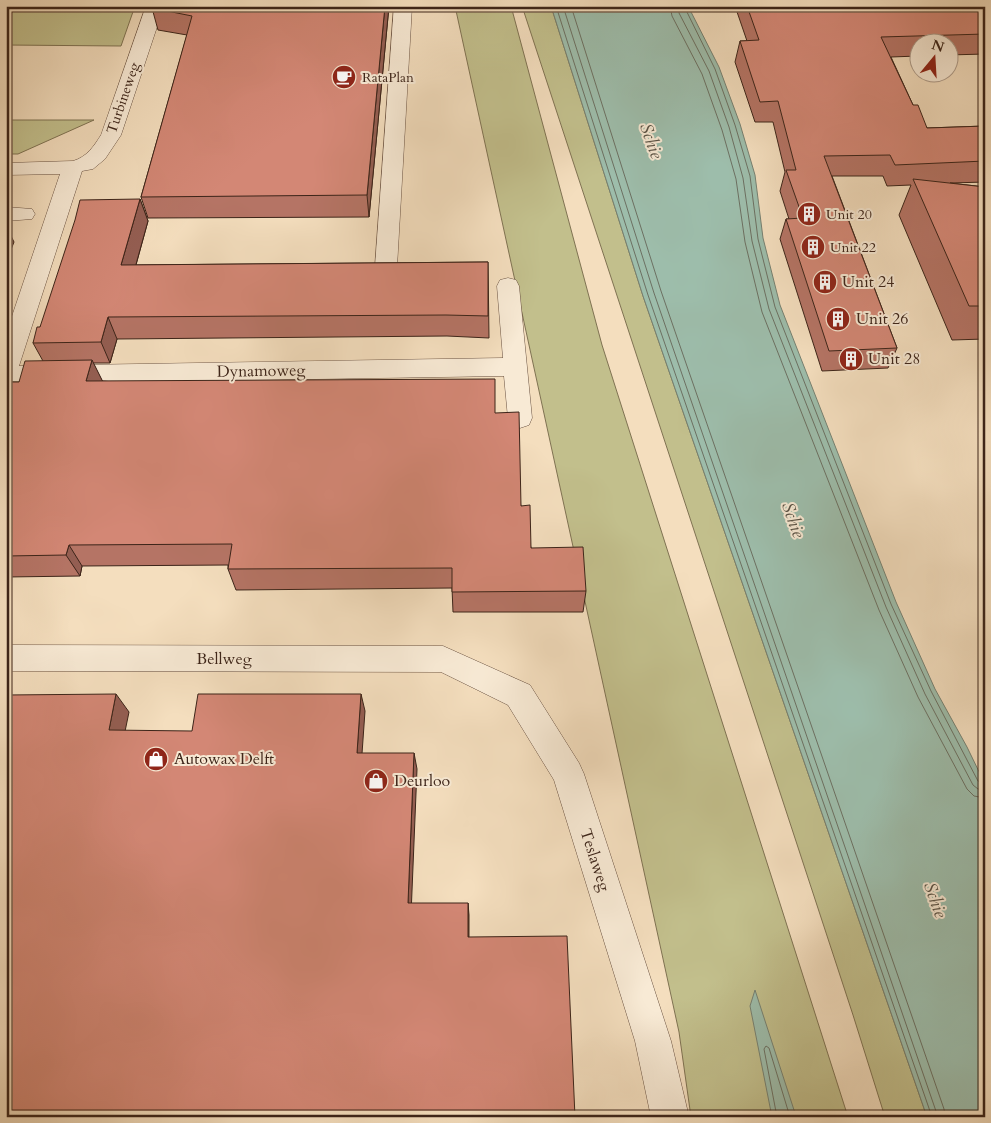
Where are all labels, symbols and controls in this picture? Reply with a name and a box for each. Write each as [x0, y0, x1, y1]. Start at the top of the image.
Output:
north arrow [908, 32, 958, 82]
text: N [929, 35, 947, 57]
street label: Turbineweg [102, 60, 144, 136]
cafe icon: RataPlan [331, 64, 357, 90]
place label: RataPlan [362, 68, 414, 87]
water label: Schie [633, 120, 669, 163]
building icon: Unit 20 [796, 201, 822, 227]
place label: Unit 20 [826, 205, 872, 224]
building icon: Unit 22 [800, 234, 826, 260]
place label: Unit 22 [830, 238, 876, 257]
building icon: Unit 24 [812, 269, 838, 295]
place label: Unit 24 [842, 271, 894, 293]
building icon: Unit 26 [825, 306, 851, 332]
place label: Unit 26 [856, 308, 908, 330]
building icon: Unit 28 [838, 346, 864, 372]
place label: Unit 28 [868, 348, 920, 370]
street label: Dynamoweg [216, 359, 306, 383]
water label: Schie [775, 499, 811, 542]
street label: Bellweg [196, 648, 252, 670]
shop icon: Autowax Delft [143, 746, 169, 772]
place label: Autowax Delft [174, 748, 274, 770]
shop icon: Deurloo [363, 768, 389, 794]
place label: Deurloo [394, 770, 451, 792]
street label: Teslaweg [575, 826, 615, 894]
water label: Schie [917, 879, 953, 922]

